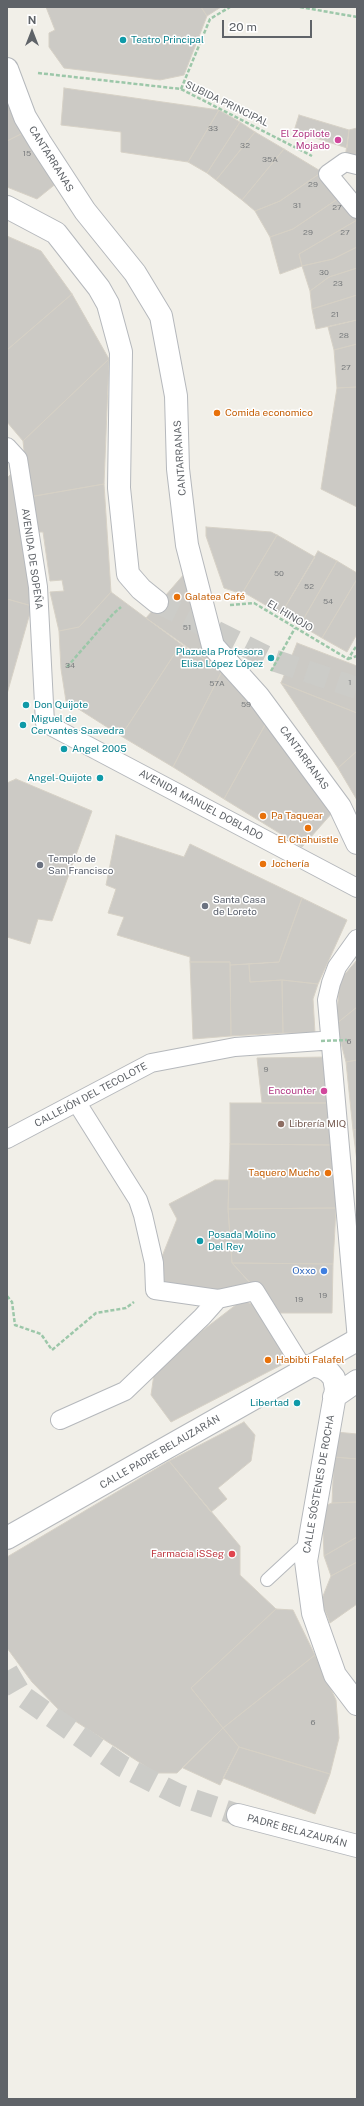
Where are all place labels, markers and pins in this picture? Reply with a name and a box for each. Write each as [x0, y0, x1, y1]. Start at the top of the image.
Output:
place label: Teatro Principal [131, 34, 204, 46]
marker: Teatro Principal [118, 35, 128, 45]
place label: El Zopilote Mojado [280, 128, 330, 152]
marker: El Zopilote Mojado [333, 135, 343, 145]
place label: Comida economico [225, 407, 313, 419]
marker: Comida economico [212, 408, 222, 418]
place label: Galatea Café [185, 591, 245, 603]
marker: Galatea Café [172, 592, 182, 602]
place label: Plazuela Profesora Elisa López López [176, 646, 263, 670]
marker: Plazuela Profesora Elisa López López [266, 653, 276, 663]
place label: Don Quijote [34, 699, 88, 711]
marker: Don Quijote [21, 700, 31, 710]
place label: Miguel de Cervantes Saavedra [31, 713, 124, 736]
marker: Miguel de Cervantes Saavedra [18, 720, 28, 730]
place label: Angel 2005 [72, 743, 127, 755]
marker: Angel 2005 [59, 744, 69, 754]
place label: Angel-Quijote [27, 772, 92, 784]
marker: Angel-Quijote [95, 773, 105, 783]
place label: Pa Taquear [271, 810, 323, 822]
marker: Pa Taquear [258, 811, 268, 821]
marker: El Chahuistle [303, 823, 313, 833]
place label: El Chahuistle [277, 834, 339, 846]
place label: Templo de San Francisco [48, 853, 113, 876]
place label: Jochería [271, 858, 309, 870]
marker: Jochería [258, 859, 268, 869]
marker: Templo de San Francisco [35, 860, 45, 870]
place label: Santa Casa de Loreto [213, 894, 265, 918]
marker: Santa Casa de Loreto [200, 901, 210, 911]
place label: Encounter [268, 1085, 316, 1097]
marker: Encounter [319, 1086, 329, 1096]
place label: Librería MIQ [289, 1118, 346, 1130]
marker: Librería MIQ [276, 1119, 286, 1129]
place label: Taquero Mucho [248, 1167, 320, 1179]
marker: Taquero Mucho [323, 1168, 333, 1178]
place label: Posada Molino Del Rey [208, 1229, 276, 1252]
marker: Posada Molino Del Rey [195, 1236, 205, 1246]
place label: Oxxo [292, 1265, 316, 1277]
marker: Oxxo [319, 1266, 329, 1276]
place label: Habibti Falafel [276, 1354, 344, 1366]
marker: Habibti Falafel [263, 1355, 273, 1365]
place label: Libertad [250, 1397, 289, 1409]
marker: Libertad [292, 1398, 302, 1408]
place label: Farmacia iSSeg [151, 1548, 224, 1560]
marker: Farmacia iSSeg [227, 1549, 237, 1559]

